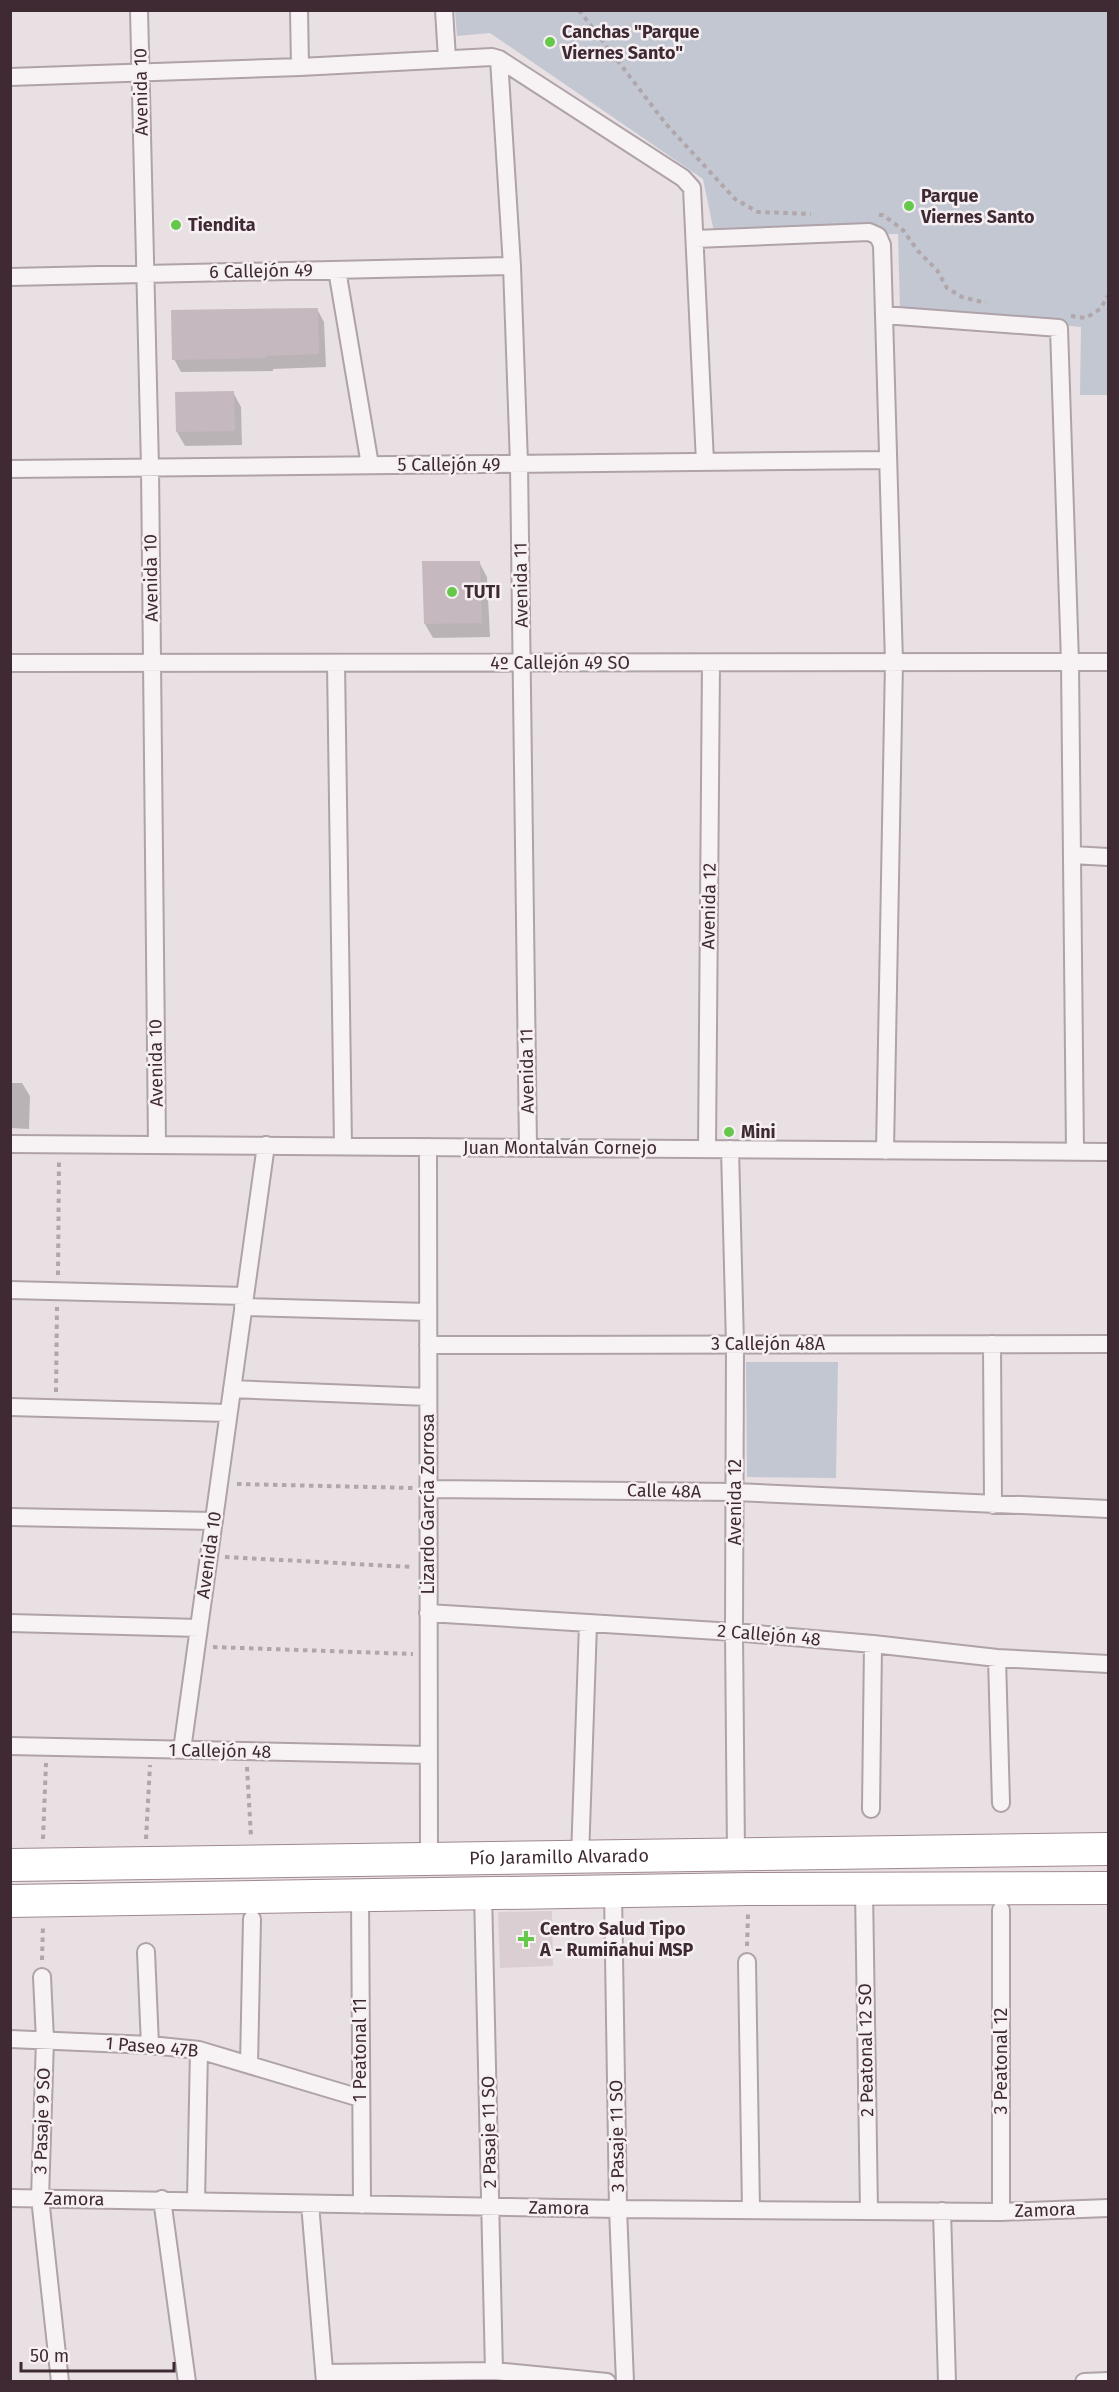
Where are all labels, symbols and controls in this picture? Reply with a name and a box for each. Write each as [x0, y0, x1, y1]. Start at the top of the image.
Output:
place label: Canchas "Parque Viernes Santo" [561, 21, 699, 64]
marker: Canchas "Parque Viernes Santo" [543, 35, 557, 49]
street label: Avenida 10 [129, 48, 153, 136]
place label: Parque Viernes Santo [920, 185, 1034, 228]
marker: Parque Viernes Santo [902, 199, 916, 213]
place label: Tiendita [188, 214, 256, 236]
marker: Tiendita [169, 218, 183, 232]
street label: 6 Callejón 49 [209, 259, 313, 283]
street label: 5 Callejón 49 [397, 454, 501, 476]
street label: Avenida 10 [139, 534, 163, 622]
street label: Avenida 11 [509, 542, 533, 628]
place label: TUTI [464, 581, 500, 603]
marker: TUTI [445, 585, 459, 599]
street label: 4º Callejón 49 SO [490, 652, 630, 674]
street label: Avenida 12 [697, 862, 721, 949]
street label: Avenida 10 [144, 1019, 168, 1107]
street label: Avenida 11 [515, 1028, 539, 1114]
place label: Mini [741, 1121, 776, 1143]
marker: Mini [722, 1125, 736, 1139]
street label: Juan Montalván Cornejo [463, 1137, 657, 1159]
street label: 3 Callejón 48A [711, 1333, 826, 1355]
street label: Lizardo García Zorrosa [417, 1413, 439, 1595]
street label: Avenida 12 [724, 1459, 746, 1545]
street label: Calle 48A [627, 1479, 702, 1503]
street label: Avenida 10 [192, 1510, 226, 1600]
street label: 2 Callejón 48 [716, 1620, 822, 1650]
street label: 1 Callejón 48 [168, 1739, 272, 1763]
street label: Pío Jaramillo Alvarado [469, 1845, 649, 1869]
place label: Centro Salud Tipo A - Rumiñahui MSP [539, 1918, 694, 1961]
marker: Centro Salud Tipo A - Rumiñahui MSP [517, 1930, 535, 1948]
street label: 2 Peatonal 12 SO [854, 1983, 878, 2117]
street label: 1 Peatonal 11 [349, 1998, 371, 2102]
street label: 3 Peatonal 12 [990, 2008, 1012, 2114]
street label: 1 Paseo 47B [105, 2032, 199, 2062]
street label: 3 Pasaje 9 SO [29, 2067, 55, 2175]
street label: 2 Pasaje 11 SO [477, 2076, 501, 2188]
street label: 3 Pasaje 11 SO [605, 2079, 629, 2193]
street label: Zamora [43, 2187, 105, 2211]
street label: Zamora [528, 2196, 590, 2220]
street label: Zamora [1014, 2198, 1076, 2222]
scale bar [21, 2335, 174, 2373]
text: 50 m [30, 2345, 69, 2367]

